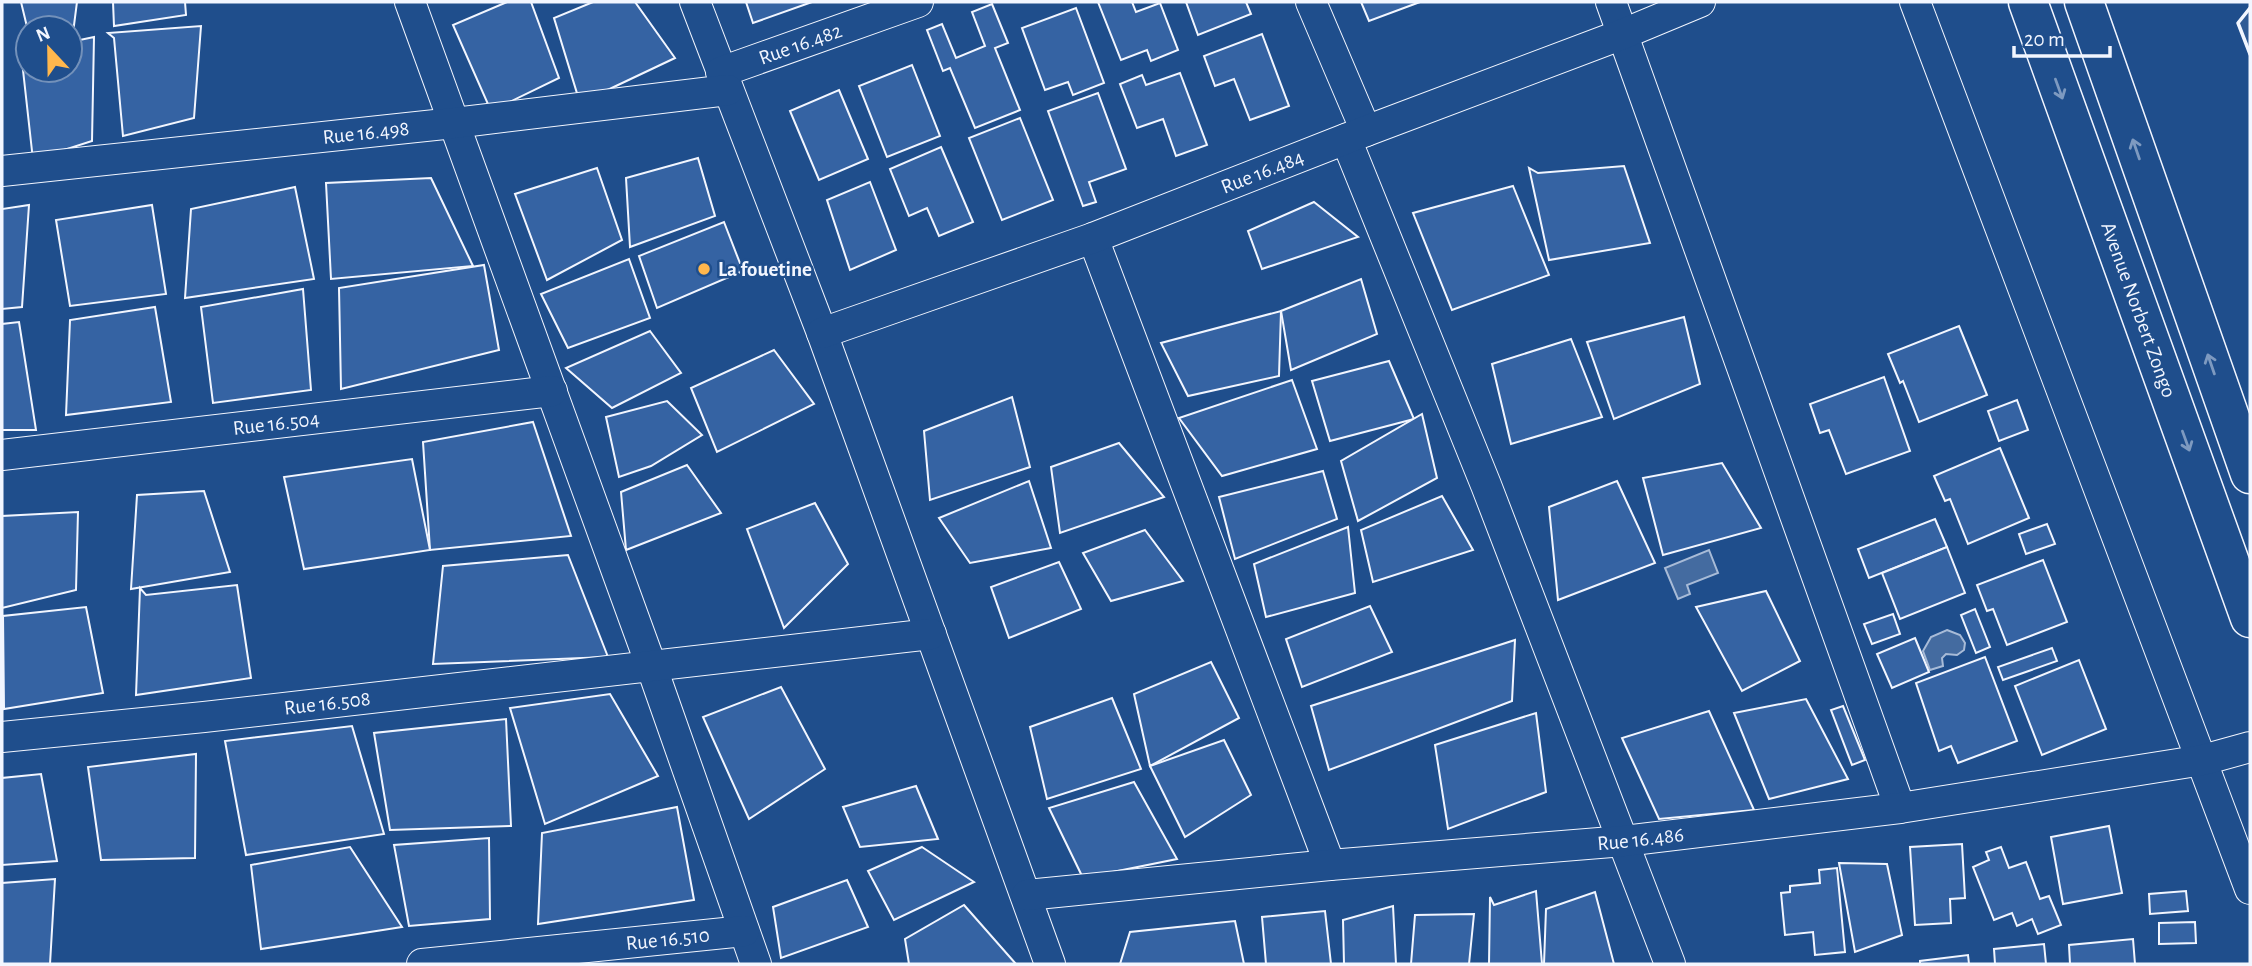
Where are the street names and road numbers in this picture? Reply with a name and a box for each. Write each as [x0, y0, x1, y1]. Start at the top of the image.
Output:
street label: Rue 16.482 [756, 20, 845, 69]
street label: Rue 16.498 [322, 118, 410, 148]
street label: Rue 16.484 [1218, 146, 1307, 198]
street label: Avenue Norbert Zongo [2097, 219, 2180, 400]
street label: Rue 16.504 [232, 408, 321, 439]
street label: Rue 16.508 [283, 688, 372, 719]
street label: Rue 16.486 [1596, 824, 1685, 854]
street label: Rue 16.510 [625, 925, 711, 954]

